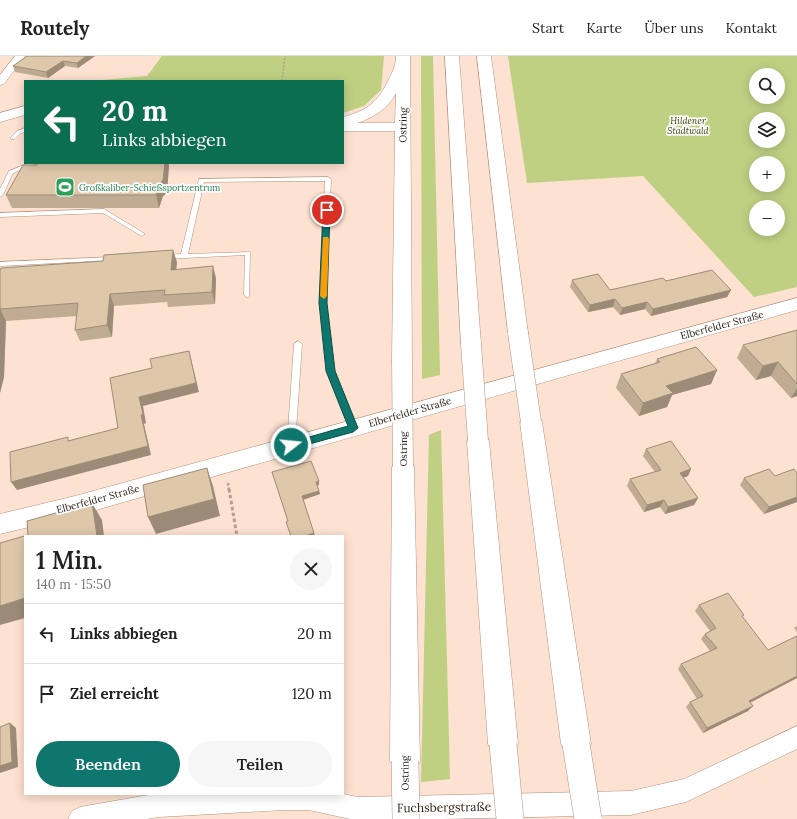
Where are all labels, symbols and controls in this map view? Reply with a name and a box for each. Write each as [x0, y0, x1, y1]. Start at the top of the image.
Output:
text: Routely [20, 16, 90, 40]
text: Start [532, 19, 564, 37]
text: Karte [586, 19, 622, 37]
text: Über uns [644, 19, 704, 37]
text: Kontakt [726, 19, 777, 37]
map controls [749, 68, 785, 236]
button: search [749, 68, 785, 104]
text: 20 m [102, 93, 168, 129]
icon: left [36, 96, 88, 148]
street label: Ostring [396, 107, 410, 143]
button: layers [749, 112, 785, 148]
park label: Hildener Stadtwald [667, 115, 709, 136]
text: Links abbiegen [102, 128, 227, 151]
button: + [749, 156, 785, 192]
sports icon: Großkaliber-Schießsportzentrum [54, 176, 76, 198]
place label: Großkaliber-Schießsportzentrum [79, 182, 220, 193]
pin [310, 193, 344, 227]
icon: arrive [316, 199, 338, 221]
button: − [749, 200, 785, 236]
street label: Elberfelder Straße [679, 308, 766, 342]
street label: Elberfelder Straße [367, 394, 453, 430]
position arrow [270, 424, 312, 466]
street label: Ostring [397, 431, 410, 467]
street label: Elberfelder Straße [55, 482, 142, 516]
text: 1 Min. [36, 545, 103, 576]
button: close [290, 548, 332, 590]
text: 140 m · 15:50 [36, 576, 111, 593]
icon: left [36, 623, 58, 645]
text: Links abbiegen [70, 624, 178, 643]
text: 20 m [297, 624, 332, 643]
icon: arrive [36, 683, 58, 705]
text: Ziel erreicht [70, 684, 159, 703]
text: 120 m [292, 684, 332, 703]
button: Beenden [36, 741, 180, 787]
button: Teilen [188, 741, 332, 787]
street label: Ostring [398, 755, 412, 791]
street label: Fuchsbergstraße [397, 799, 492, 815]

